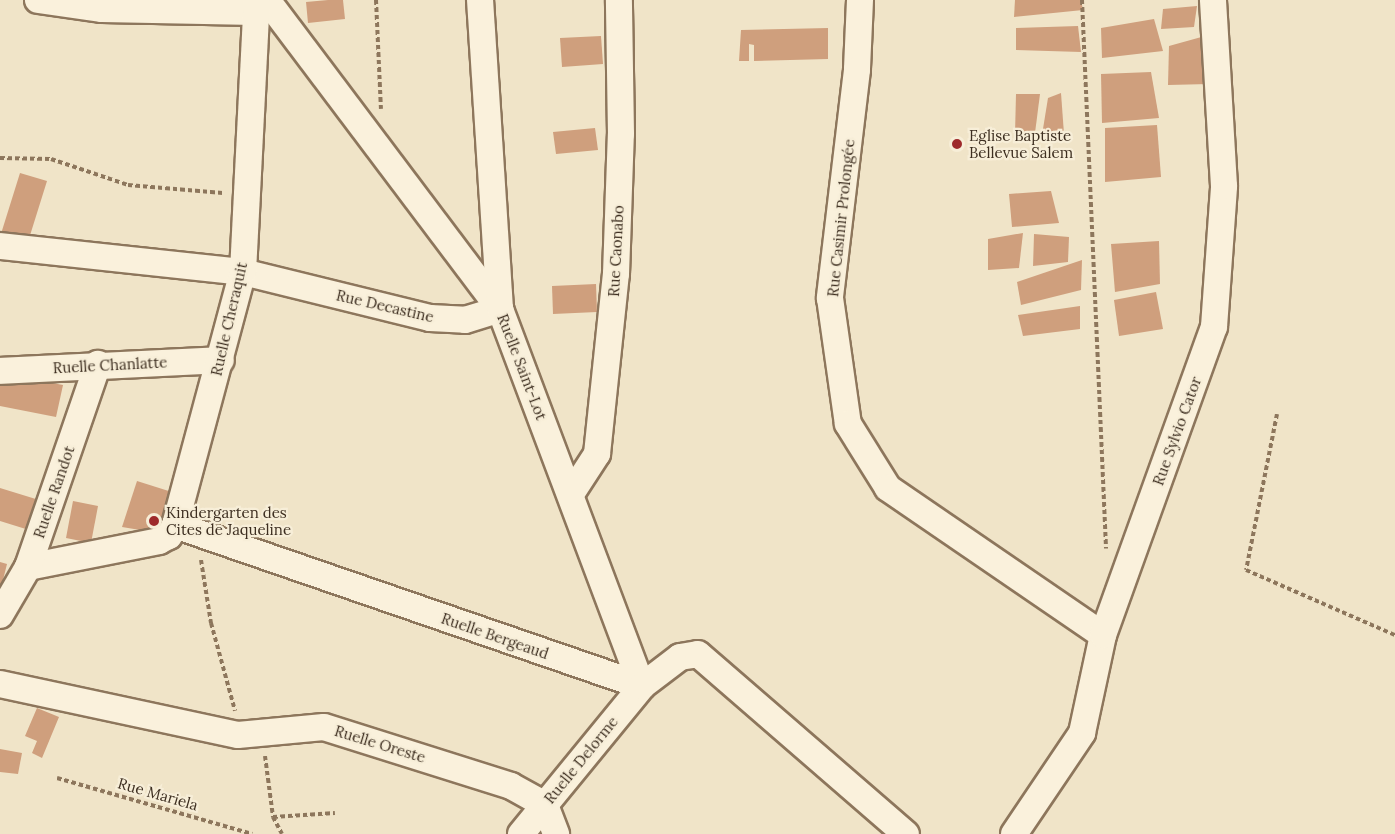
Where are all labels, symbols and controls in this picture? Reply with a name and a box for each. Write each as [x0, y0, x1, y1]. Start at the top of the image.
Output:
place label: Eglise Baptiste Bellevue Salem [969, 126, 1073, 161]
marker: Eglise Baptiste Bellevue Salem [950, 137, 964, 151]
street label: Rue Casimir Prolongée [824, 138, 858, 298]
street label: Rue Caonabo [605, 205, 627, 297]
street label: Ruelle Cheraquit [207, 260, 251, 378]
street label: Rue Decastine [334, 286, 436, 326]
street label: Ruelle Saint-Lot [493, 311, 551, 423]
street label: Ruelle Chanlatte [52, 353, 168, 377]
street label: Rue Sylvio Cator [1149, 374, 1205, 488]
street label: Ruelle Randot [30, 443, 78, 541]
place label: Kindergarten des Cites de Jaqueline [166, 503, 291, 538]
marker: Kindergarten des Cites de Jaqueline [147, 514, 161, 528]
street label: Ruelle Bergeaud [439, 609, 551, 663]
street label: Ruelle Delorme [540, 713, 622, 807]
street label: Ruelle Oreste [332, 722, 428, 766]
street label: Rue Mariela [116, 774, 200, 814]

